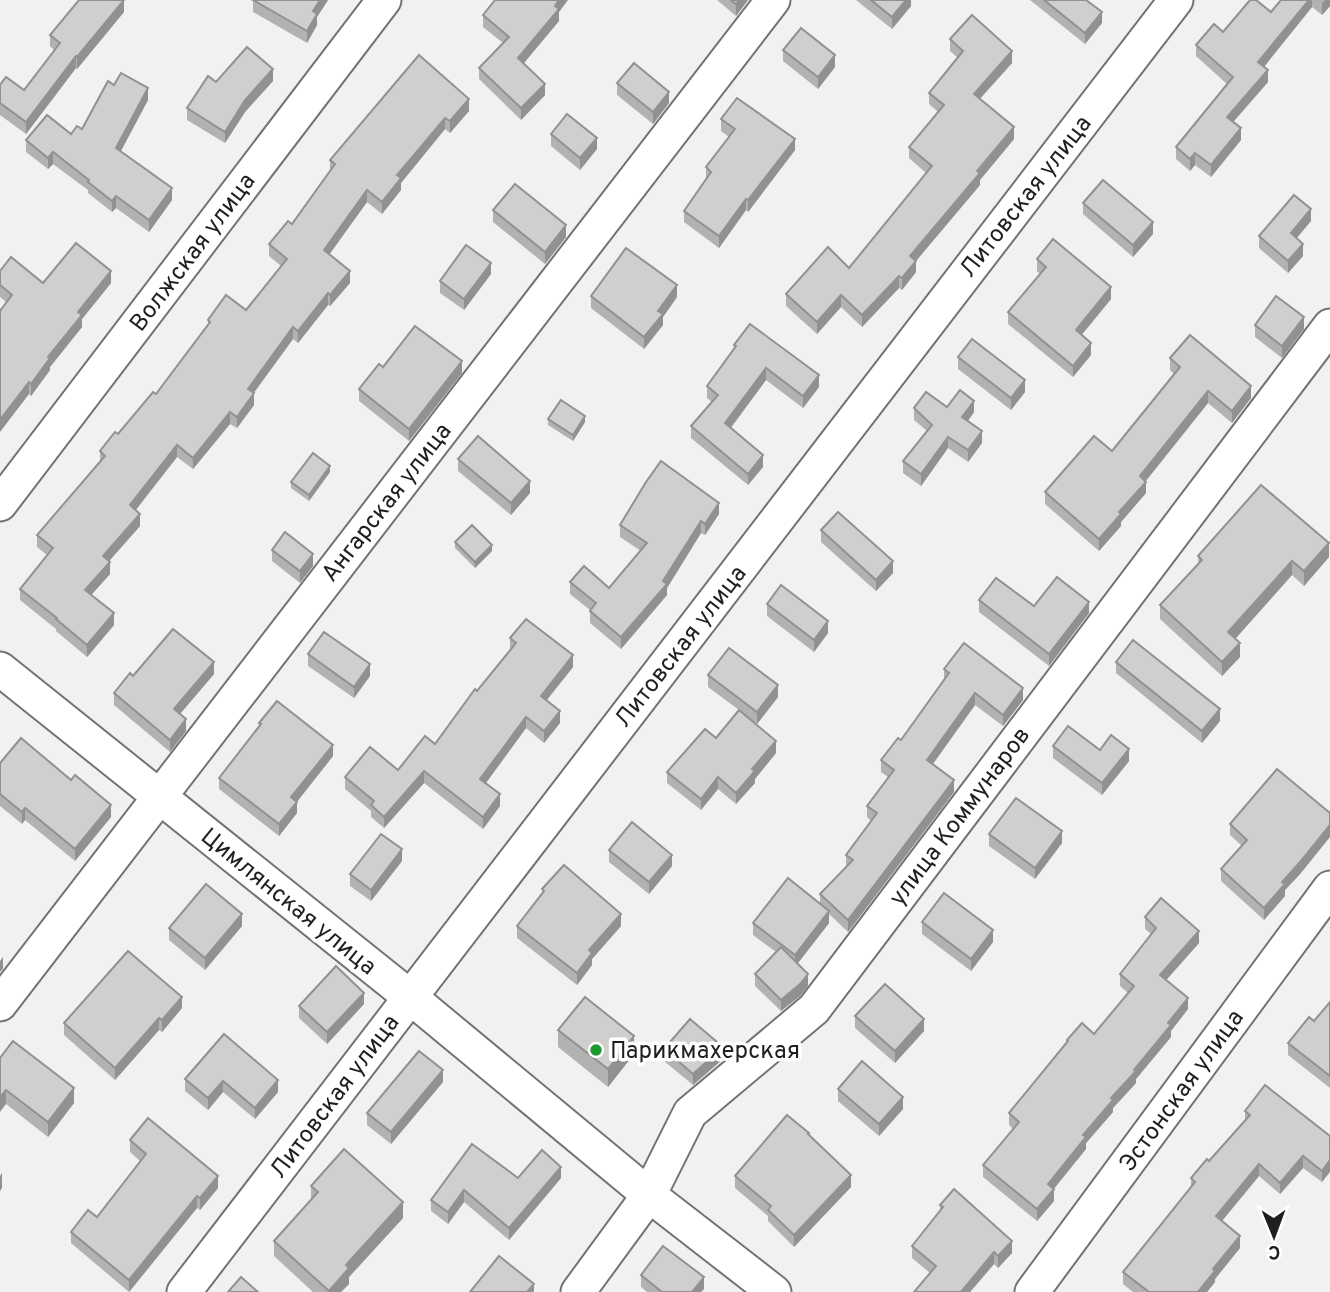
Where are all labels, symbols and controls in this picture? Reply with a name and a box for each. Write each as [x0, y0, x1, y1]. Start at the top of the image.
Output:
street label: Литовская улица [954, 110, 1099, 284]
street label: Волжская улица [124, 168, 263, 339]
street label: Ангарская улица [316, 418, 459, 589]
street label: Литовская улица [609, 560, 754, 734]
street label: улица Коммунаров [883, 722, 1038, 913]
street label: Цимлянская улица [194, 822, 382, 983]
street label: Эстонская улица [1114, 1004, 1251, 1178]
street label: Литовская улица [264, 1009, 407, 1185]
place label: Парикмахерская [610, 1037, 800, 1067]
marker: Парикмахерская [588, 1042, 604, 1058]
north arrow [1239, 1201, 1309, 1271]
text: С [1268, 1239, 1281, 1263]

